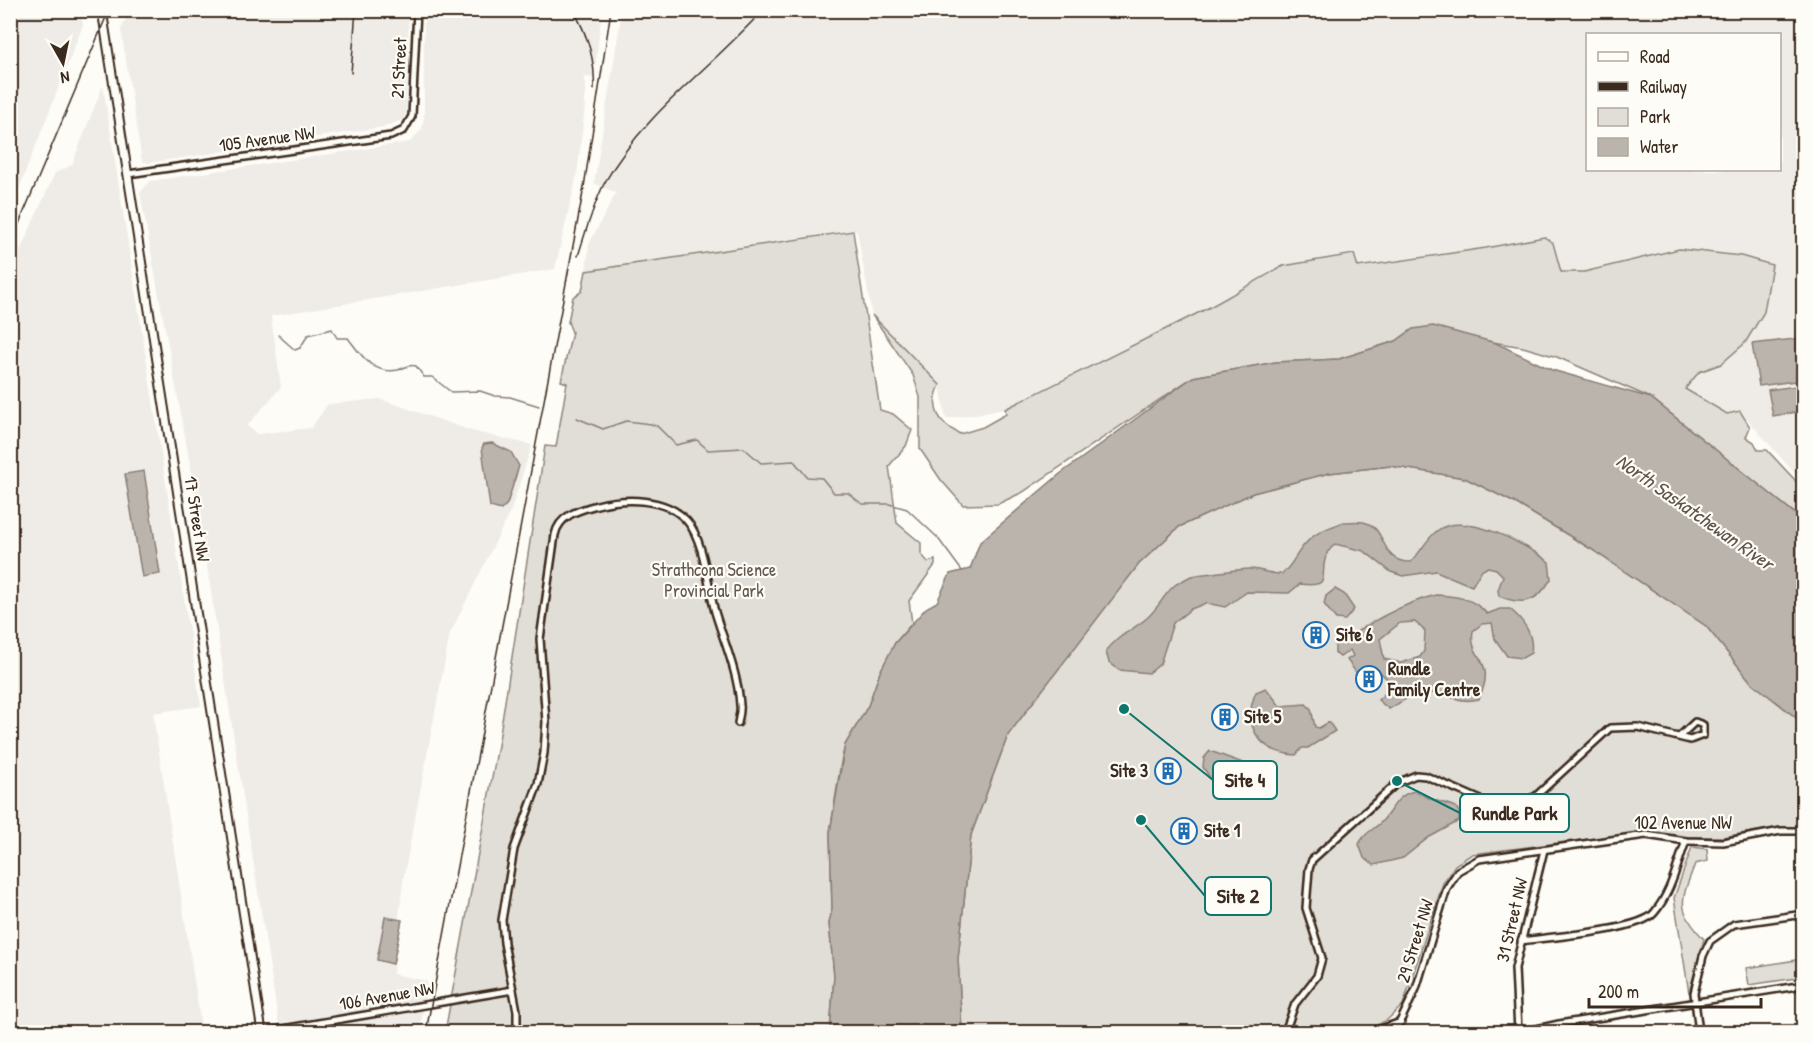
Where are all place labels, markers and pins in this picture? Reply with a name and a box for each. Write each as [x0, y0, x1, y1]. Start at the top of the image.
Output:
building icon: Site 6 [1301, 620, 1331, 650]
place label: Site 6 [1336, 622, 1373, 647]
place label: Rundle Family Centre [1387, 656, 1481, 703]
building icon: Rundle Family Centre [1354, 664, 1384, 694]
building icon: Site 5 [1210, 702, 1240, 732]
place label: Site 5 [1244, 704, 1282, 729]
building icon: Site 3 [1153, 756, 1183, 786]
place label: Site 3 [1110, 758, 1148, 783]
callout: Site 4 [1213, 761, 1277, 799]
callout: Rundle Park [1460, 794, 1569, 832]
building icon: Site 1 [1169, 816, 1199, 846]
place label: Site 1 [1204, 818, 1241, 843]
callout: Site 2 [1205, 877, 1271, 915]

